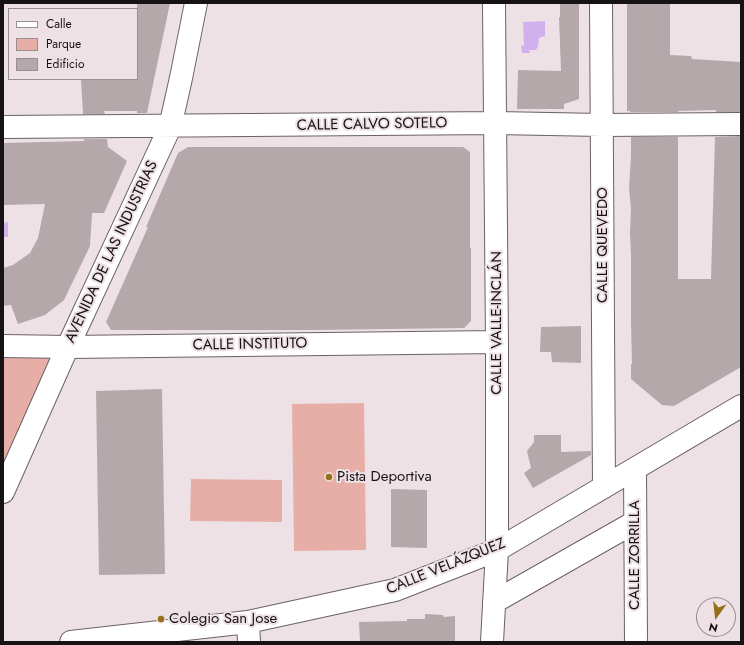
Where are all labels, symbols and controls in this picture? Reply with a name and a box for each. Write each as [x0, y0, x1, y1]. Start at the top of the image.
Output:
legend [8, 8, 138, 80]
text: Calle [46, 15, 72, 33]
text: Parque [46, 35, 81, 53]
text: Edificio [46, 55, 85, 73]
street label: CALLE CALVO SOTELO [297, 115, 447, 135]
street label: AVENIDA DE LAS INDUSTRIAS [62, 158, 162, 346]
street label: CALLE QUEVEDO [594, 187, 612, 303]
street label: CALLE VALLE-INCLÁN [488, 251, 506, 395]
street label: CALLE INSTITUTO [192, 335, 308, 355]
place label: Pista Deportiva [337, 468, 432, 486]
marker: Pista Deportiva [324, 472, 334, 482]
street label: CALLE ZORRILLA [626, 500, 644, 610]
street label: CALLE VELÁZQUEZ [384, 535, 508, 599]
north arrow [696, 597, 736, 637]
place label: Colegio San Jose [169, 610, 277, 628]
marker: Colegio San Jose [156, 614, 166, 624]
text: N [707, 619, 719, 636]

